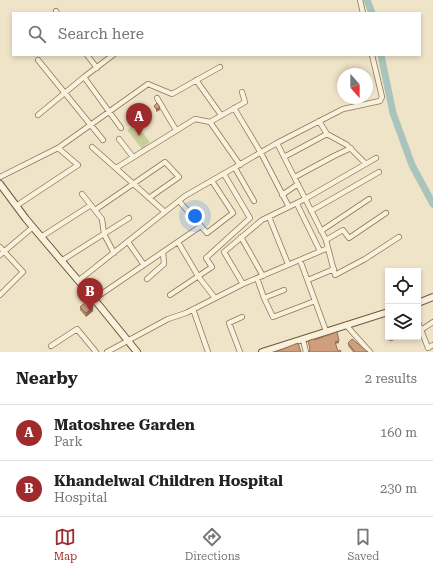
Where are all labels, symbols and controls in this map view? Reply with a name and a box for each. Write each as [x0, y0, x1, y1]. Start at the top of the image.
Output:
search box [12, 12, 421, 56]
icon: search [26, 23, 48, 45]
text: Search here [58, 25, 144, 43]
north arrow [337, 68, 373, 104]
pin: A [126, 103, 152, 136]
your location [185, 206, 205, 226]
map controls [385, 268, 421, 340]
button: locate [385, 268, 421, 304]
pin: B [77, 278, 103, 311]
button: layers [385, 304, 421, 340]
text: Nearby [16, 368, 78, 388]
text: 2 results [365, 371, 417, 386]
text: Matoshree Garden [54, 416, 195, 434]
text: A [24, 425, 34, 440]
text: 160 m [380, 425, 417, 440]
text: Park [54, 434, 83, 449]
text: Khandelwal Children Hospital [54, 472, 283, 490]
text: B [24, 481, 34, 496]
text: 230 m [380, 481, 417, 496]
text: Hospital [54, 490, 107, 505]
tab: Map [54, 526, 77, 563]
tab: Directions [185, 526, 240, 563]
tab: Saved [347, 526, 379, 563]

